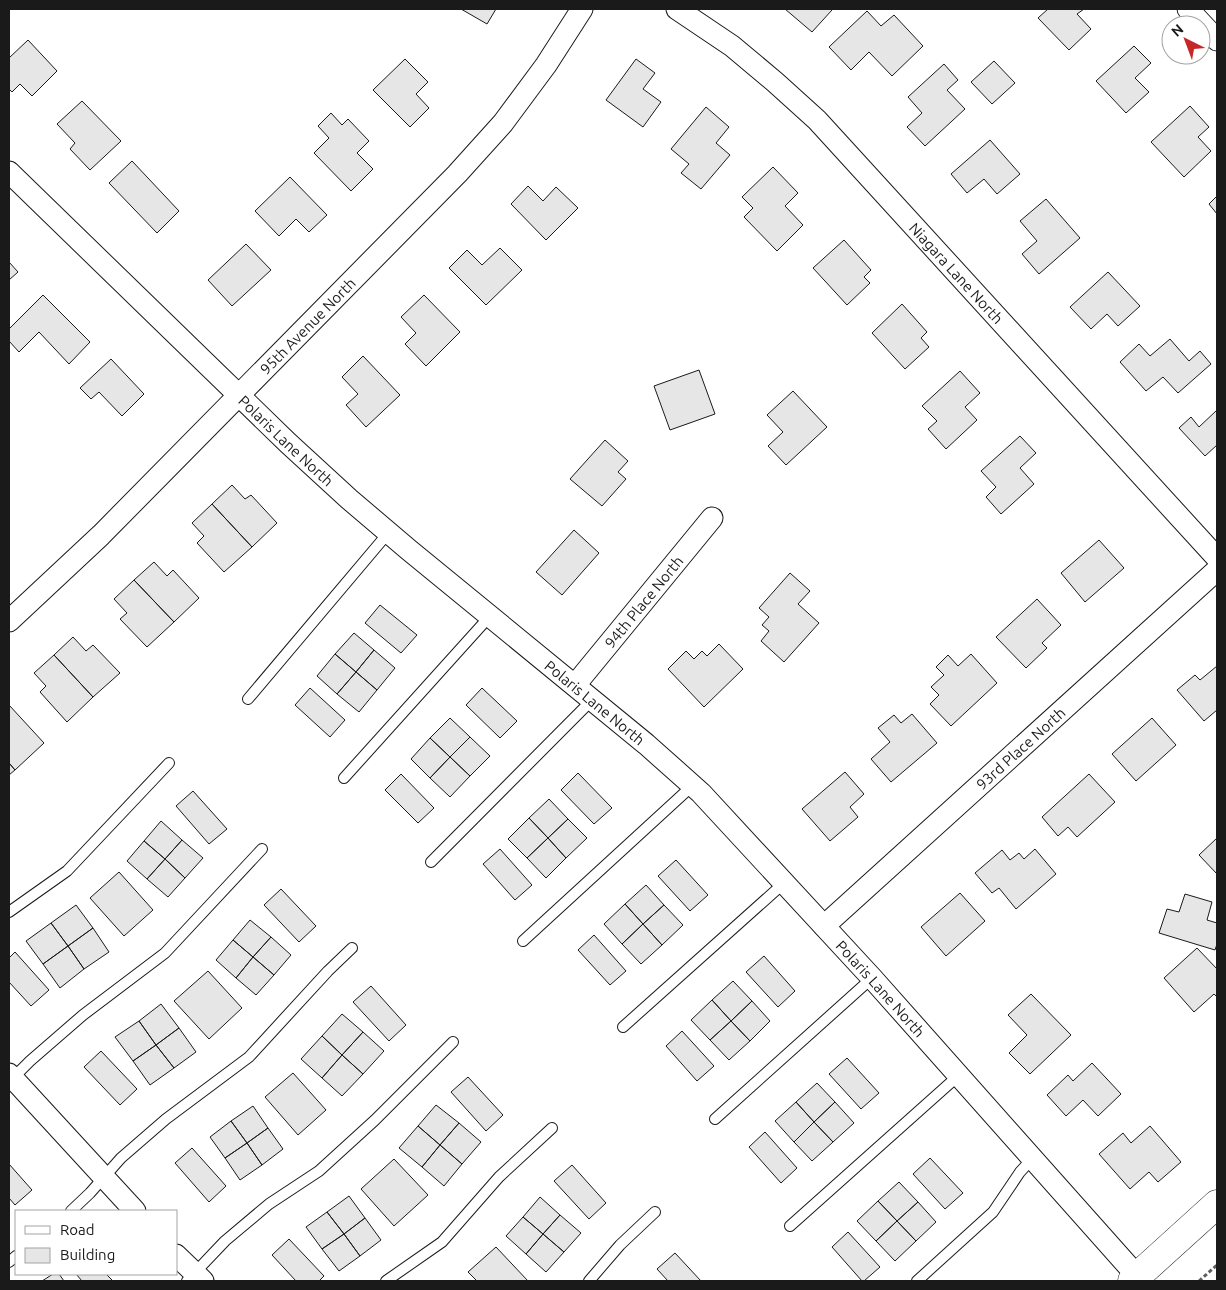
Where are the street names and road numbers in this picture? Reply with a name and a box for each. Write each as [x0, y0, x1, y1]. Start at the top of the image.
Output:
street label: Niagara Lane North [906, 219, 1007, 327]
street label: 95th Avenue North [256, 274, 359, 377]
street label: Polaris Lane North [236, 392, 337, 489]
street label: 94th Place North [601, 552, 686, 651]
street label: Polaris Lane North [542, 657, 648, 748]
street label: 93rd Place North [973, 704, 1068, 793]
street label: Polaris Lane North [833, 937, 929, 1040]

